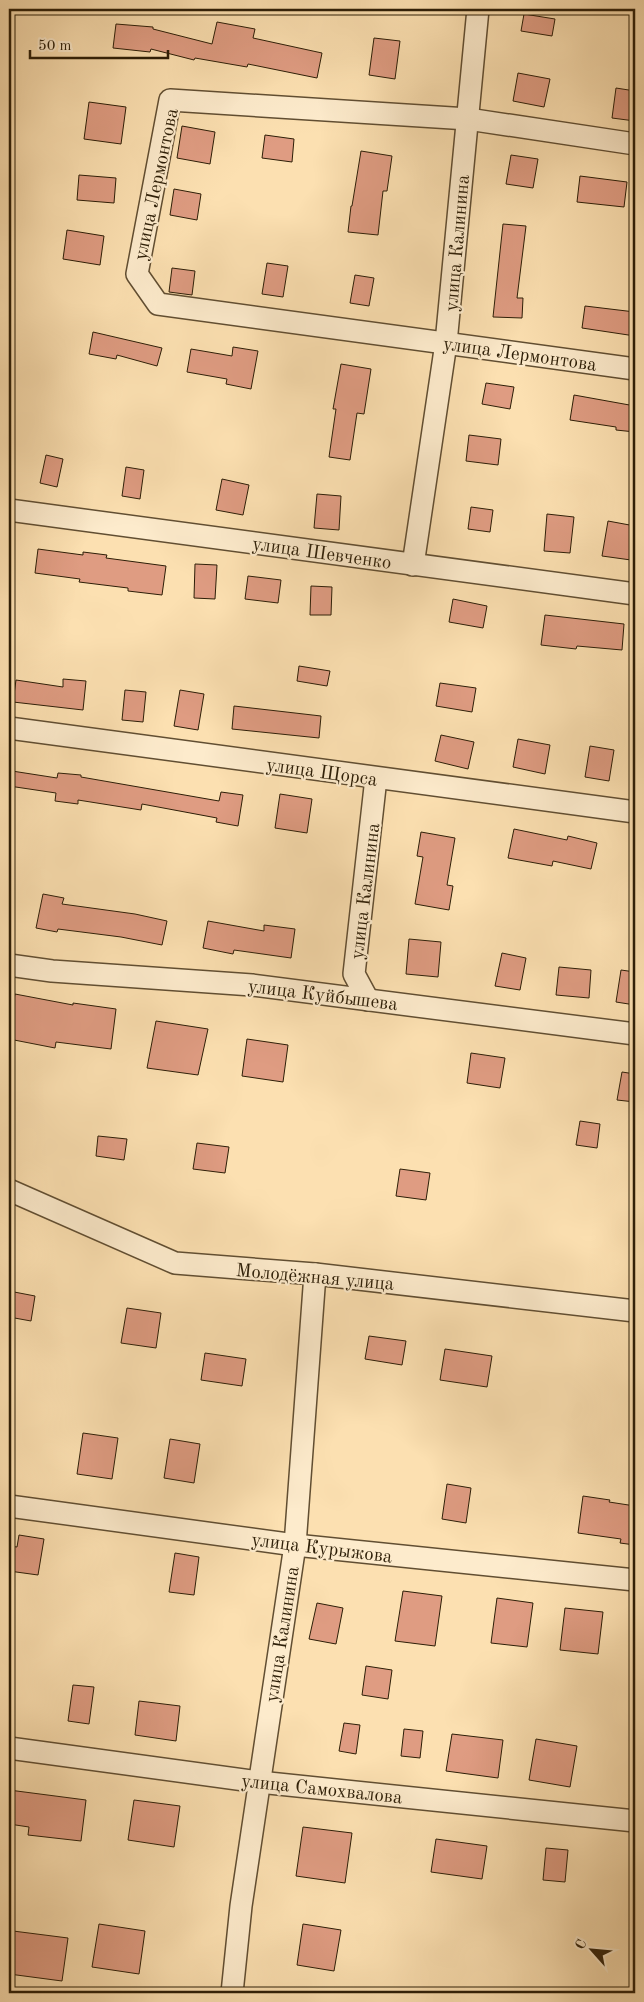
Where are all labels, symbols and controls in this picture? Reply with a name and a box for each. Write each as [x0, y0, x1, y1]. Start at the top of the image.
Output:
scale bar [30, 28, 168, 60]
text: 50 m [38, 39, 72, 54]
street label: улица Лермонтова [132, 106, 183, 262]
street label: улица Калинина [443, 173, 474, 312]
street label: улица Лермонтова [442, 335, 598, 376]
street label: улица Шевченко [251, 535, 392, 574]
street label: улица Щорса [265, 756, 379, 791]
street label: улица Калинина [349, 821, 384, 961]
street label: улица Куйбышева [247, 978, 399, 1015]
street label: Молодёжная улица [235, 1262, 395, 1295]
street label: улица Курыжова [250, 1531, 394, 1568]
street label: улица Калинина [263, 1564, 304, 1704]
street label: улица Самохвалова [240, 1773, 404, 1808]
north arrow [566, 1924, 616, 1974]
text: С [573, 1937, 590, 1952]

